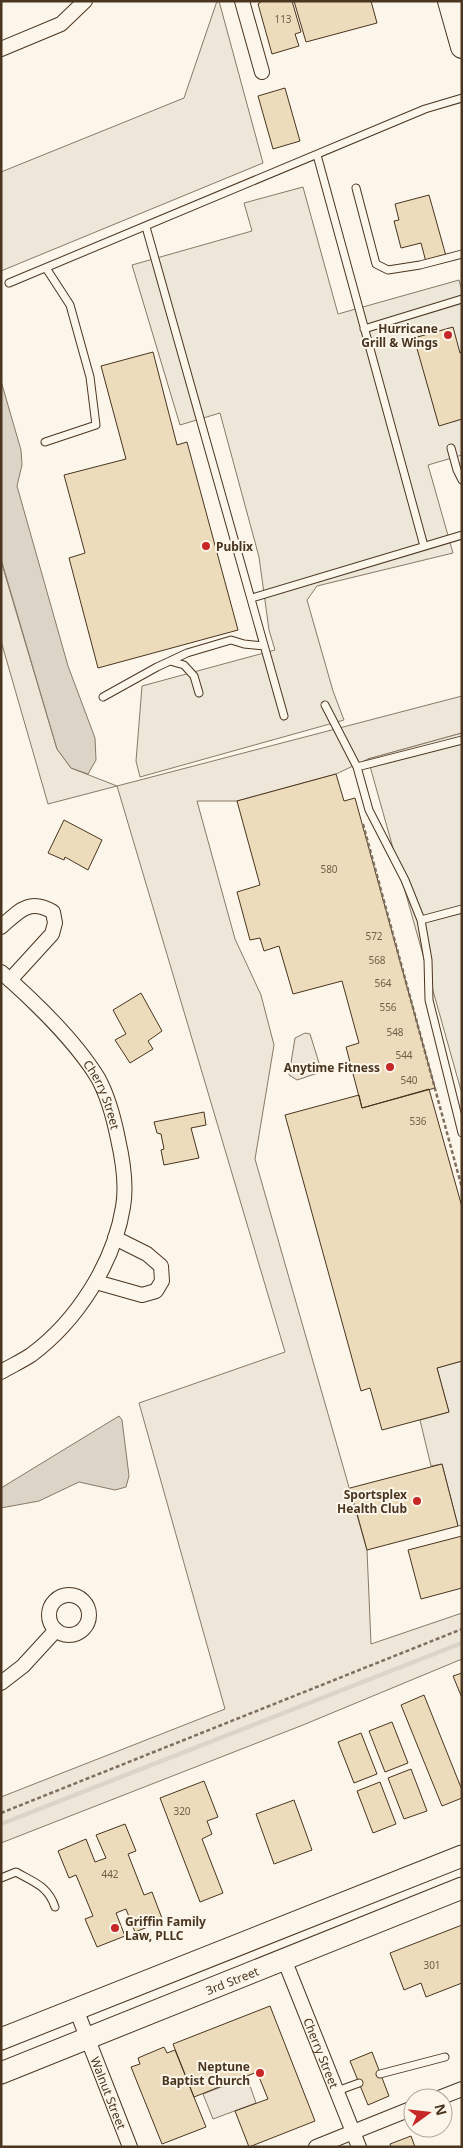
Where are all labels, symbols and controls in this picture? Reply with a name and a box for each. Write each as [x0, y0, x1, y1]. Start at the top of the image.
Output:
house number: 113 [274, 12, 292, 26]
place label: Hurricane Grill & Wings [361, 320, 438, 351]
marker: Hurricane Grill & Wings [442, 329, 454, 341]
place label: Publix [216, 538, 253, 555]
marker: Publix [200, 540, 212, 552]
house number: 580 [320, 862, 338, 876]
house number: 572 [365, 929, 383, 943]
house number: 568 [368, 953, 386, 967]
house number: 564 [374, 976, 392, 990]
house number: 556 [379, 1000, 397, 1014]
house number: 548 [386, 1025, 404, 1039]
house number: 544 [395, 1048, 413, 1062]
street label: Cherry Street [80, 1056, 124, 1132]
place label: Anytime Fitness [284, 1059, 380, 1076]
marker: Anytime Fitness [384, 1061, 396, 1073]
house number: 540 [400, 1073, 418, 1087]
house number: 536 [409, 1114, 427, 1128]
place label: Sportsplex Health Club [337, 1486, 407, 1517]
marker: Sportsplex Health Club [411, 1495, 423, 1507]
house number: 320 [173, 1804, 191, 1818]
house number: 442 [101, 1867, 119, 1881]
place label: Griffin Family Law, PLLC [125, 1913, 206, 1944]
marker: Griffin Family Law, PLLC [109, 1922, 121, 1934]
house number: 301 [423, 1958, 441, 1972]
street label: 3rd Street [203, 1962, 262, 1999]
street label: Cherry Street [300, 2015, 343, 2091]
street label: Walnut Street [87, 2054, 131, 2132]
place label: Neptune Baptist Church [162, 2058, 250, 2089]
marker: Neptune Baptist Church [254, 2067, 266, 2079]
north arrow [403, 2088, 453, 2138]
text: N [430, 2102, 452, 2117]

